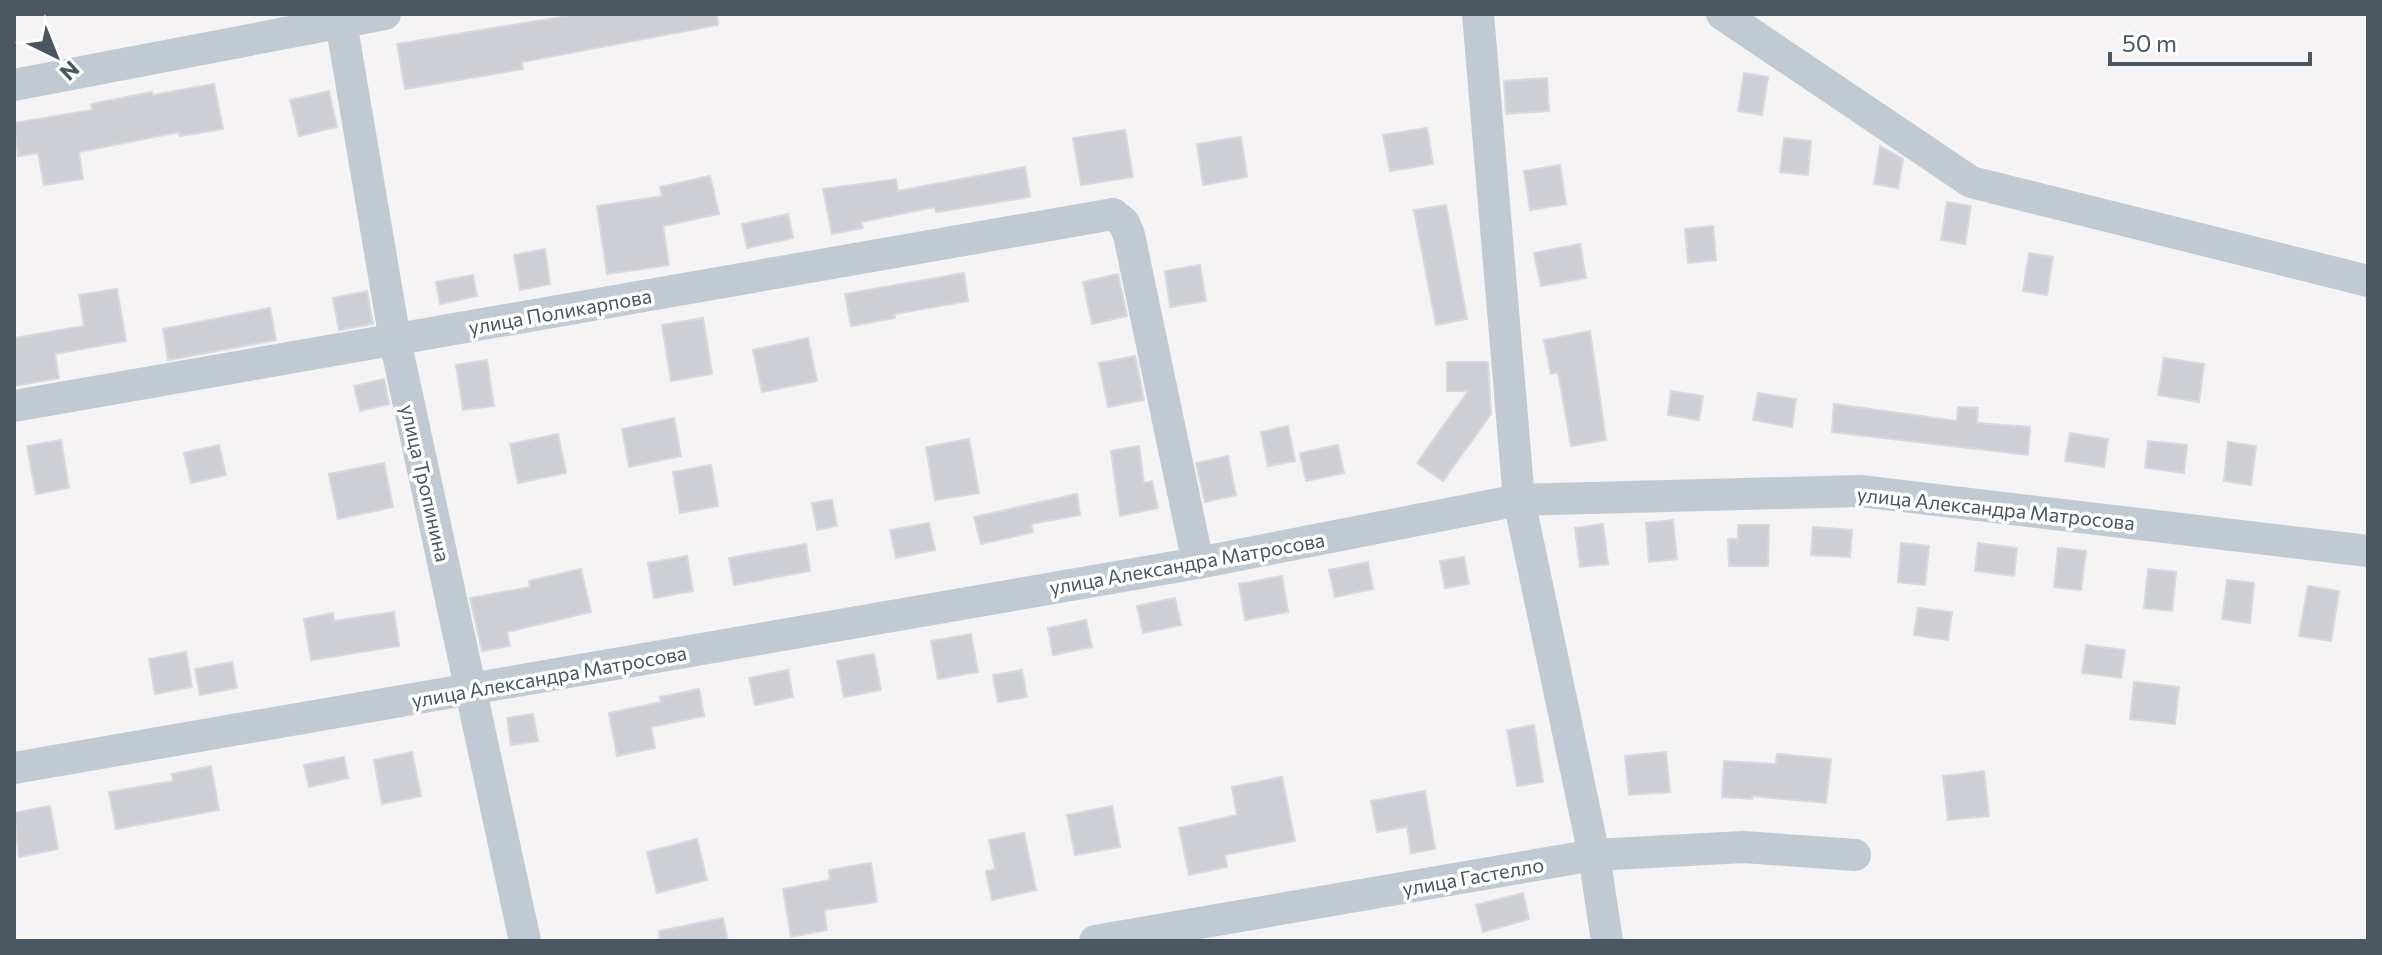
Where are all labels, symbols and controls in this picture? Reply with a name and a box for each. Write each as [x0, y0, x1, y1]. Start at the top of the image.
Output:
north arrow [16, 16, 96, 96]
scale bar [2110, 16, 2310, 66]
text: 50 m [2122, 28, 2177, 57]
text: N [55, 55, 85, 86]
street label: улица Поликарпова [467, 283, 653, 339]
street label: улица Тропинина [396, 402, 456, 564]
street label: улица Александра Матросова [1856, 481, 2136, 535]
street label: улица Александра Матросова [1047, 527, 1327, 599]
street label: улица Александра Матросова [409, 640, 689, 712]
street label: улица Гастелло [1400, 852, 1546, 900]

